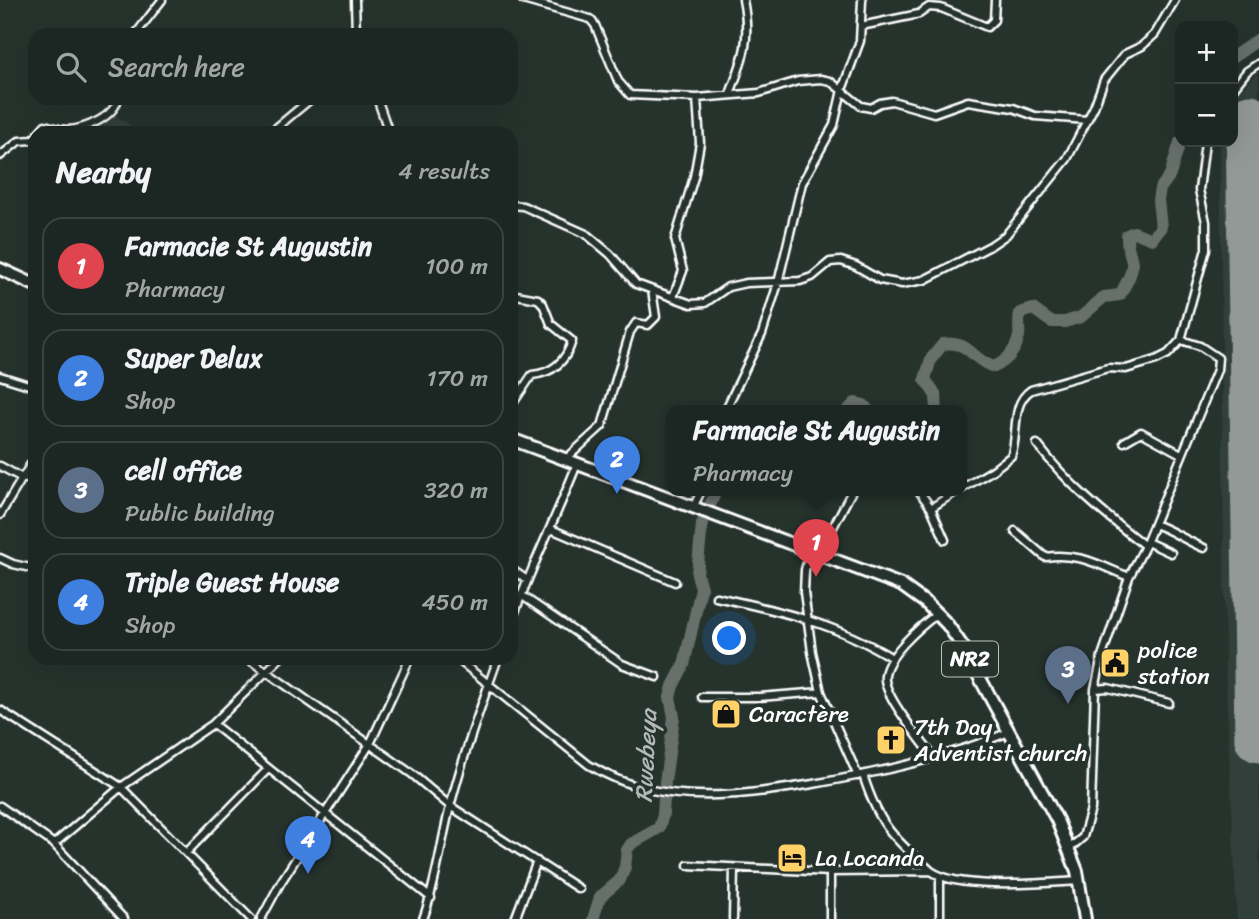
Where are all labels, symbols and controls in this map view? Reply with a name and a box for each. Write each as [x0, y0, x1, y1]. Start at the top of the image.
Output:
map controls [1175, 21, 1238, 147]
button: + [1175, 21, 1238, 84]
search box [28, 28, 518, 105]
text: Search here [108, 44, 245, 90]
icon: search [52, 48, 90, 86]
button: − [1175, 84, 1238, 147]
text: Nearby [56, 145, 151, 199]
text: 4 results [398, 151, 490, 192]
text: Farmacie St Augustin [125, 223, 372, 269]
text: 1 [76, 246, 86, 287]
text: 100 m [425, 246, 488, 287]
text: Pharmacy [125, 269, 225, 310]
text: Super Delux [125, 335, 263, 381]
text: 2 [74, 358, 88, 399]
text: 170 m [427, 358, 488, 399]
text: Shop [125, 381, 175, 422]
popup [666, 405, 967, 496]
text: Farmacie St Augustin [693, 407, 940, 453]
pin: 2 [594, 436, 640, 494]
text: cell office [125, 447, 242, 493]
text: Pharmacy [693, 453, 793, 494]
text: 3 [75, 470, 87, 511]
text: 320 m [424, 470, 488, 511]
text: Public building [125, 493, 275, 534]
pin: 1 [793, 519, 839, 577]
text: Triple Guest House [125, 559, 339, 605]
text: 4 [74, 582, 88, 623]
text: 450 m [421, 582, 488, 623]
text: Shop [125, 605, 175, 646]
your location [712, 621, 746, 655]
place label: police station [1137, 630, 1210, 697]
road number: NR2 [942, 642, 998, 676]
pin: 3 [1045, 646, 1091, 704]
public building icon: police station [1098, 646, 1132, 680]
place label: Caractère [749, 694, 849, 735]
shop icon: Caractère [709, 697, 743, 731]
water label: Rwebeya [623, 707, 670, 804]
place label: 7th Day Adventist church [913, 707, 1087, 774]
church icon: 7th Day Adventist church [874, 723, 908, 757]
pin: 4 [285, 816, 331, 874]
place label: La Locanda [815, 838, 925, 879]
hotel icon: La Locanda [775, 841, 809, 875]

